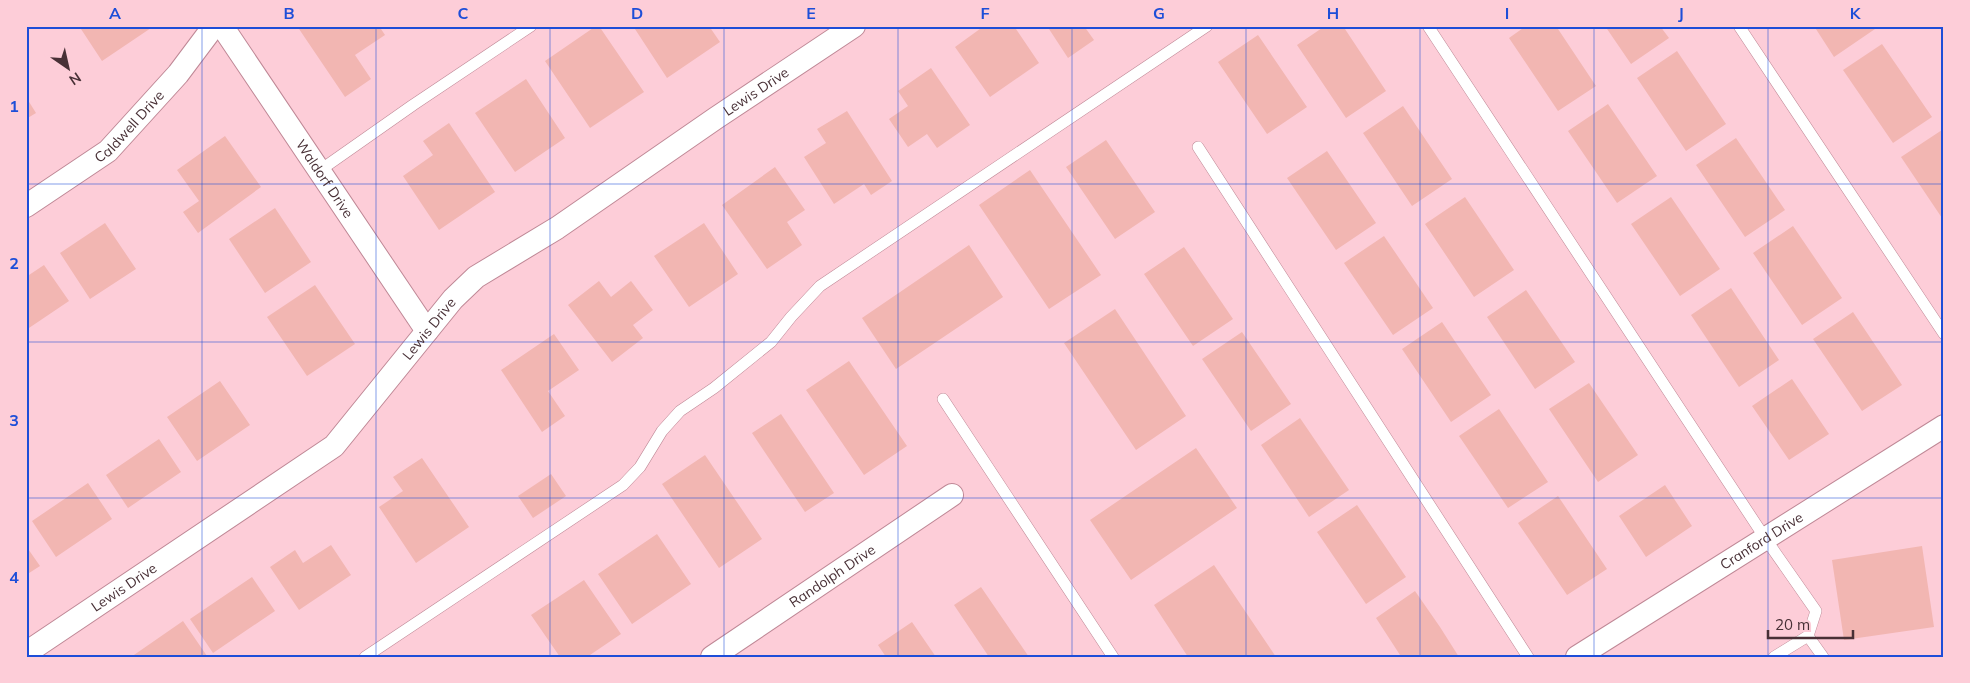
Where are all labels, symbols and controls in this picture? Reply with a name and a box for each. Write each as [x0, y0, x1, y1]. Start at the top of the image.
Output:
text: A [109, 3, 121, 23]
text: B [283, 3, 295, 23]
text: C [458, 3, 469, 23]
text: D [631, 3, 643, 23]
text: E [806, 3, 816, 23]
text: F [980, 3, 990, 23]
text: G [1153, 3, 1165, 23]
text: H [1327, 3, 1339, 23]
text: I [1505, 3, 1509, 23]
text: J [1678, 3, 1684, 23]
text: K [1850, 3, 1862, 23]
north arrow [42, 42, 92, 92]
street label: Lewis Drive [720, 63, 792, 120]
text: N [66, 68, 85, 89]
street label: Caldwell Drive [91, 87, 168, 167]
text: 1 [9, 96, 19, 116]
street label: Waldorf Drive [292, 136, 357, 221]
text: 2 [9, 253, 19, 273]
street label: Lewis Drive [398, 294, 460, 364]
text: 3 [9, 410, 19, 430]
street label: Cranford Drive [1717, 508, 1806, 574]
street label: Randolph Drive [786, 540, 879, 611]
street label: Lewis Drive [88, 559, 160, 616]
text: 4 [9, 567, 19, 587]
scale bar [1768, 608, 1852, 640]
text: 20 m [1775, 615, 1810, 634]

